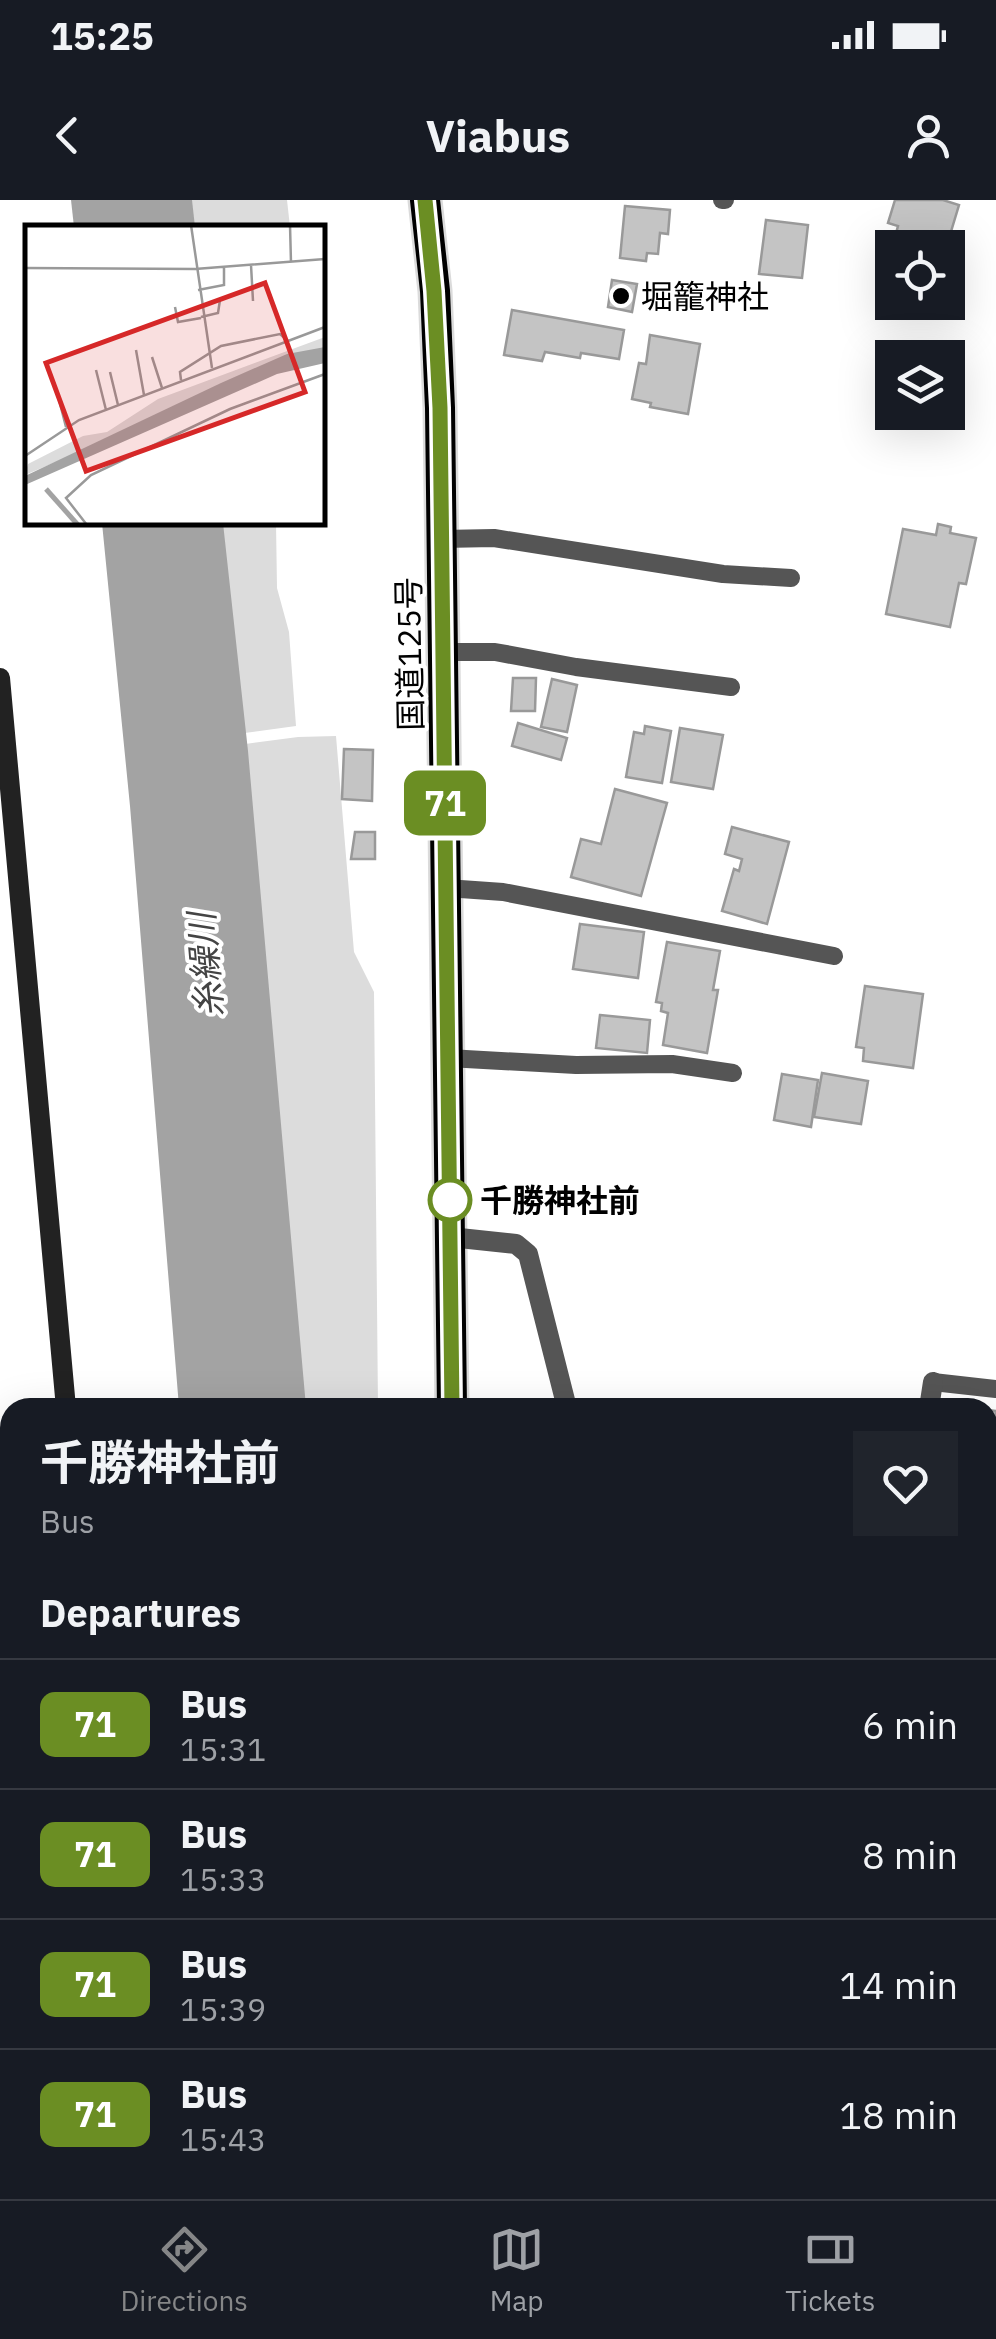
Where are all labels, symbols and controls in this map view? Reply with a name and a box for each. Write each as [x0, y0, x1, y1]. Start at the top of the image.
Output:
text: 15:25 [50, 11, 154, 60]
text: Viabus [426, 106, 570, 164]
icon: back [40, 108, 95, 163]
icon: person [901, 108, 956, 163]
inset map [25, 225, 325, 525]
map controls [875, 230, 965, 430]
button: locate [875, 230, 965, 320]
place label: 堀籠神社 [641, 275, 769, 317]
marker: 堀籠神社 [610, 285, 632, 307]
button: layers [875, 340, 965, 430]
street label: 国道125号 [387, 577, 431, 731]
line badge: 71 [400, 770, 490, 836]
text: 71 [424, 780, 466, 826]
water label: 糸繰川 [177, 907, 232, 1019]
marker: 千勝神社前 [429, 1179, 471, 1221]
place label: 千勝神社前 [480, 1179, 640, 1221]
text: 千勝神社前 [40, 1431, 280, 1493]
button: heart [853, 1431, 958, 1536]
text: Bus [40, 1500, 95, 1542]
text: Departures [40, 1588, 241, 1637]
text: Bus [180, 1679, 247, 1728]
text: 6 min [862, 1700, 958, 1749]
text: 71 [74, 1701, 116, 1747]
text: 15:31 [180, 1728, 266, 1770]
text: Bus [180, 1809, 247, 1858]
text: 8 min [862, 1830, 958, 1879]
text: 71 [74, 1831, 116, 1877]
text: 15:33 [180, 1858, 266, 1900]
text: Bus [180, 1939, 247, 1988]
text: 14 min [839, 1960, 958, 2009]
text: 71 [74, 1961, 116, 2007]
text: 15:39 [180, 1988, 266, 2030]
text: Bus [180, 2069, 247, 2118]
text: 18 min [839, 2090, 958, 2139]
text: 71 [74, 2091, 116, 2137]
text: 15:43 [180, 2118, 266, 2160]
tab: Directions [121, 2222, 248, 2319]
tab: Map [489, 2222, 544, 2319]
tab: Tickets [785, 2222, 875, 2319]

